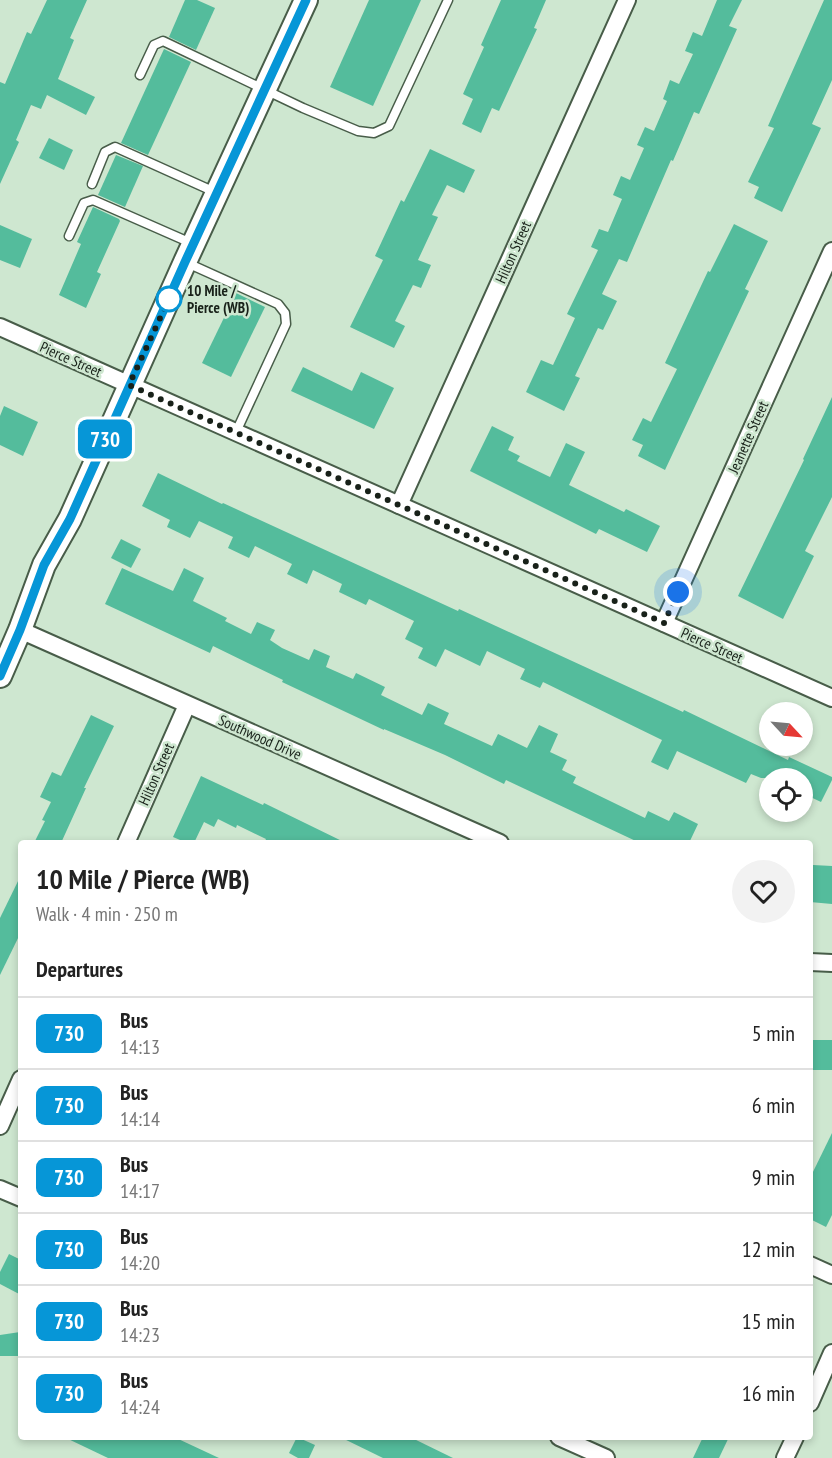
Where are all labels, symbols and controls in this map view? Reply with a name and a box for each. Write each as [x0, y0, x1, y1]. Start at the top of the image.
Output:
street label: Hilton Street [491, 218, 535, 286]
place label: 10 Mile / Pierce (WB) [187, 281, 249, 317]
marker: 10 Mile / Pierce (WB) [156, 286, 182, 312]
street label: Pierce Street [37, 337, 105, 381]
street label: Jeanette Street [723, 398, 772, 477]
line badge: 730 [70, 420, 140, 458]
text: 730 [90, 426, 120, 453]
your location [663, 577, 693, 607]
street label: Pierce Street [678, 623, 746, 667]
north arrow [759, 702, 813, 756]
map controls [759, 702, 813, 822]
street label: Southwood Drive [216, 710, 304, 764]
street label: Hilton Street [134, 740, 178, 808]
button: locate [759, 768, 813, 822]
text: 10 Mile / Pierce (WB) [36, 860, 250, 897]
button: heart [732, 860, 795, 923]
text: Walk · 4 min · 250 m [36, 901, 178, 927]
text: Departures [36, 955, 123, 983]
text: Bus [120, 1006, 148, 1034]
text: 5 min [752, 1019, 795, 1047]
text: 730 [54, 1020, 84, 1047]
text: 14:13 [120, 1034, 160, 1060]
text: Bus [120, 1078, 148, 1106]
text: 6 min [752, 1091, 795, 1119]
text: 730 [54, 1092, 84, 1119]
text: 14:14 [120, 1106, 160, 1132]
text: Bus [120, 1150, 148, 1178]
text: 9 min [752, 1163, 795, 1191]
text: 730 [54, 1164, 84, 1191]
text: 14:17 [120, 1178, 160, 1204]
text: Bus [120, 1222, 148, 1250]
text: 12 min [742, 1235, 795, 1263]
text: 730 [54, 1236, 84, 1263]
text: 14:20 [120, 1250, 160, 1276]
text: Bus [120, 1294, 148, 1322]
text: 15 min [742, 1307, 795, 1335]
text: 730 [54, 1308, 84, 1335]
text: 14:23 [120, 1322, 160, 1348]
text: Bus [120, 1366, 148, 1394]
text: 16 min [742, 1379, 795, 1407]
text: 730 [54, 1380, 84, 1407]
text: 14:24 [120, 1394, 160, 1420]

